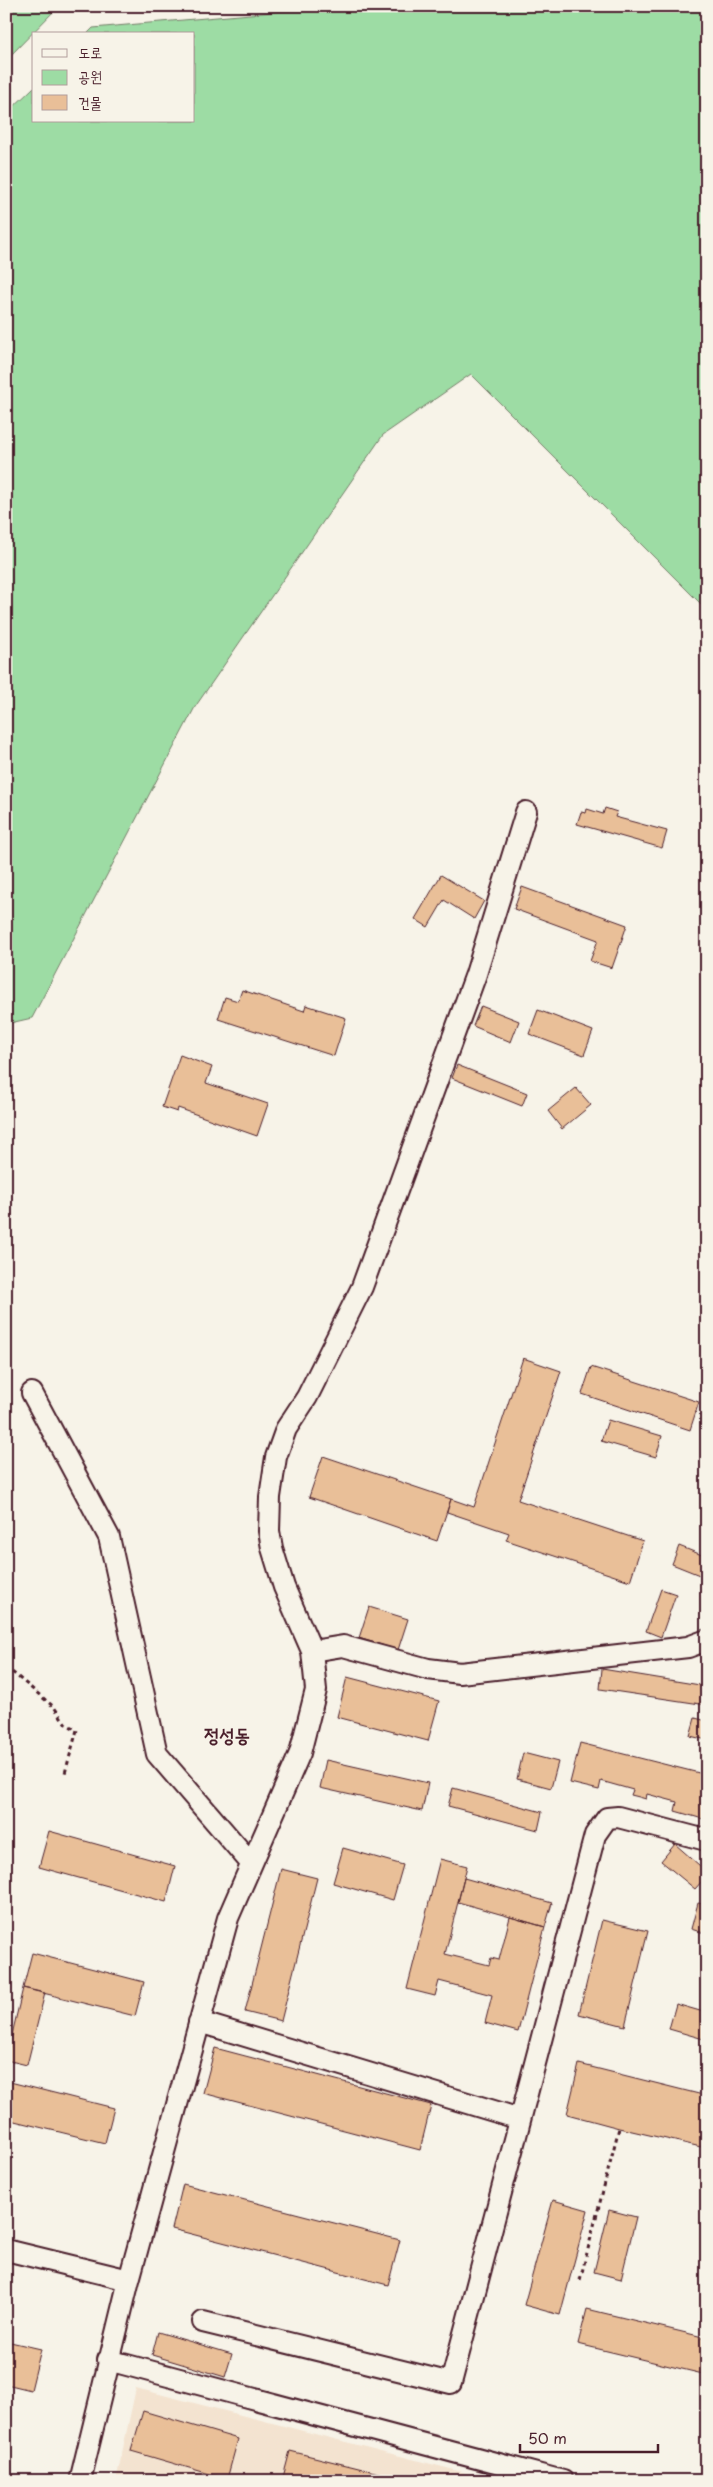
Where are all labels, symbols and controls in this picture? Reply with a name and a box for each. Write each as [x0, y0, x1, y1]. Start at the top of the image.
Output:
legend [32, 32, 195, 122]
text: 도로 [78, 40, 102, 63]
text: 공원 [78, 64, 102, 87]
text: 건물 [78, 90, 102, 113]
district label: 정성동 [204, 1720, 250, 1748]
scale bar [520, 2422, 658, 2454]
text: 50 m [528, 2426, 567, 2449]

